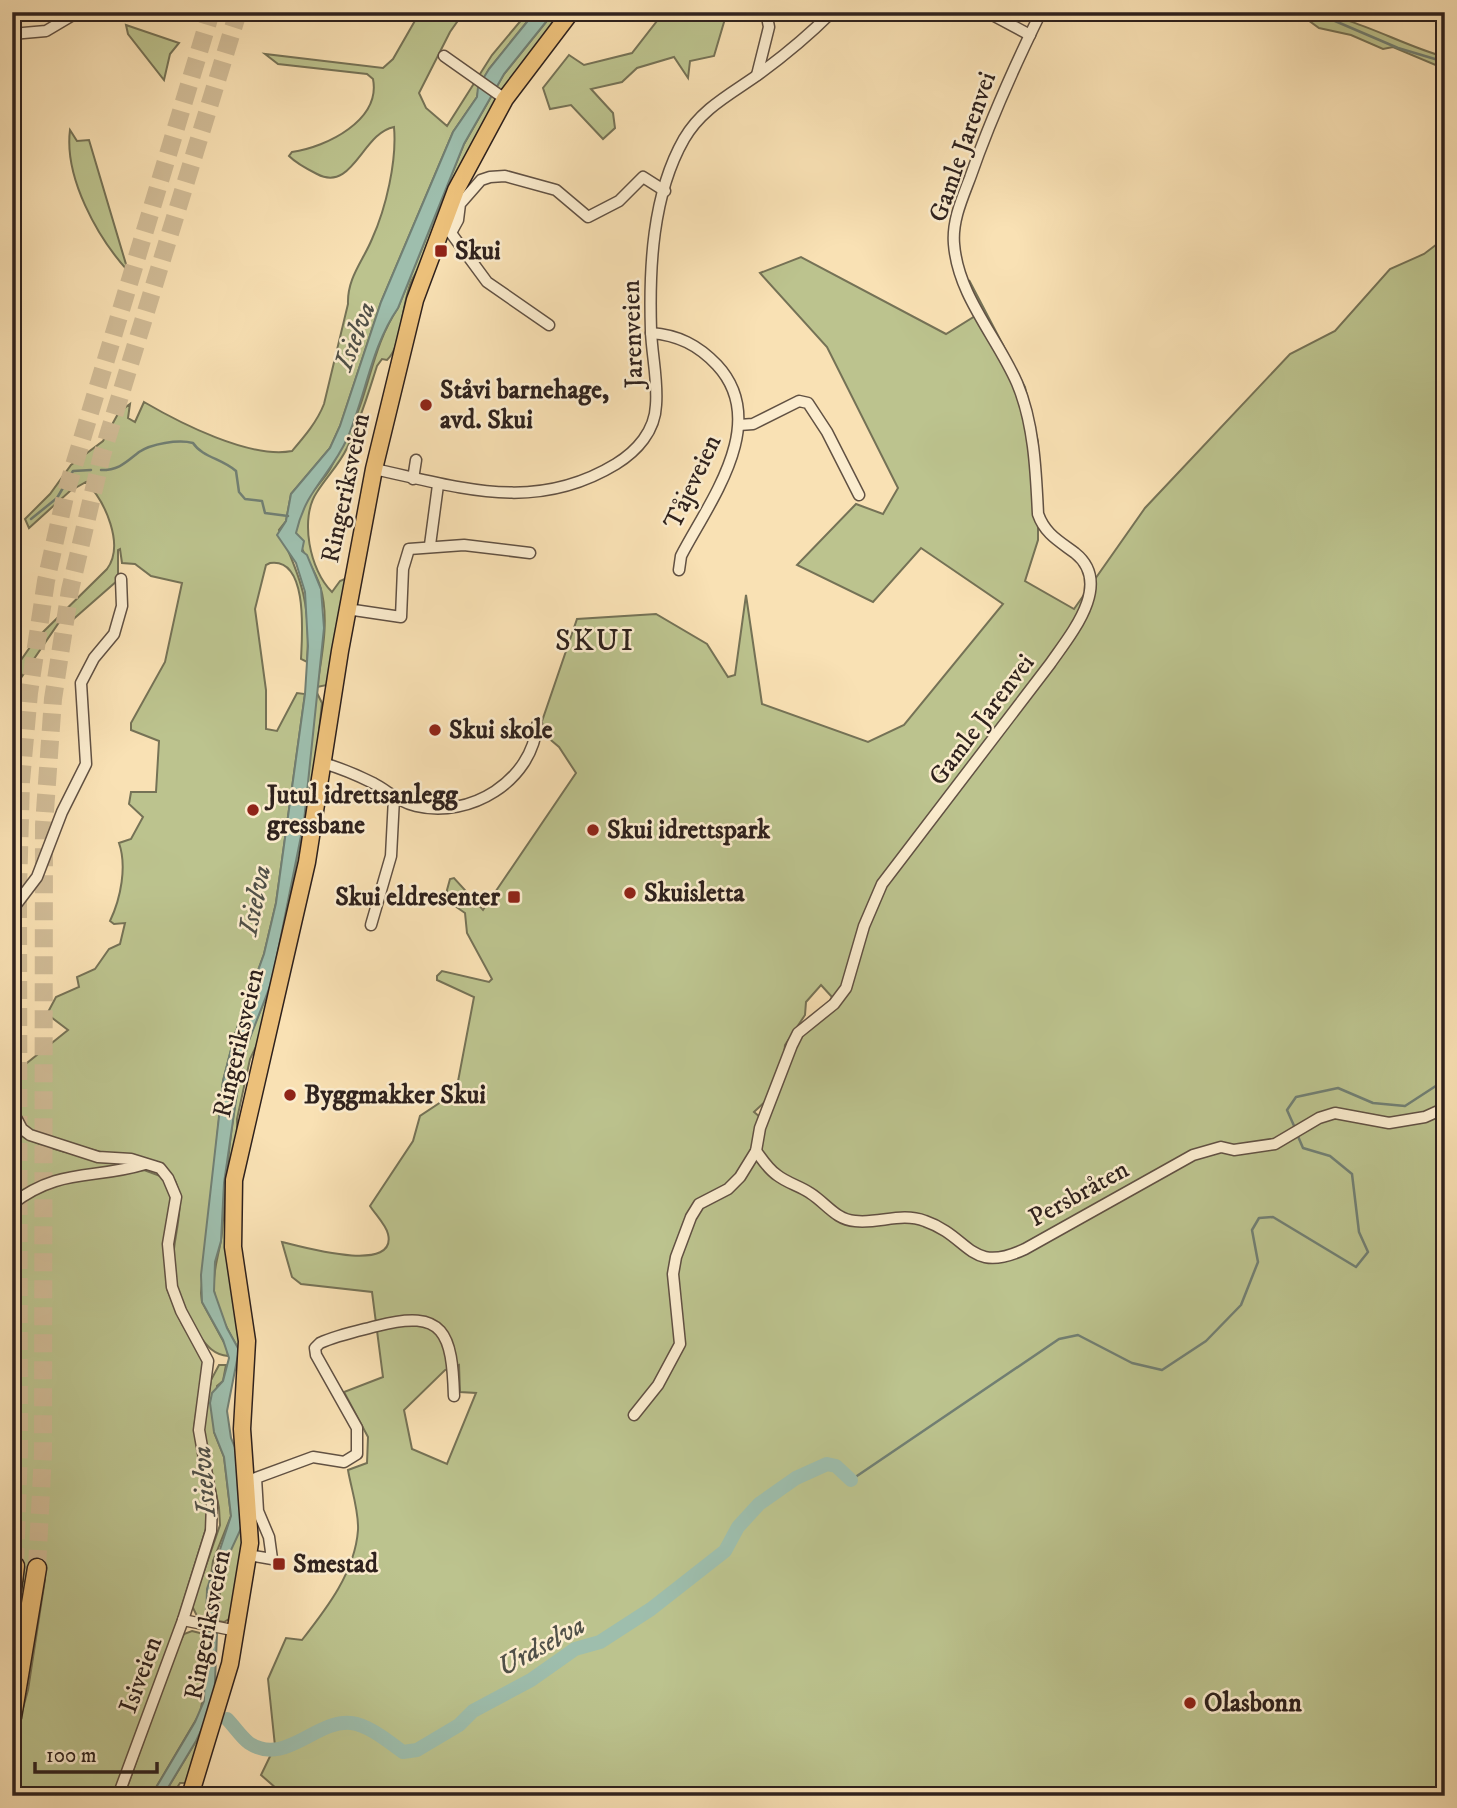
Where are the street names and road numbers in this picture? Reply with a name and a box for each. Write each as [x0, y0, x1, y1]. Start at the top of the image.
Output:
street label: Gamle Jarenvei [922, 68, 1004, 226]
street label: Jarenveien [615, 279, 651, 391]
street label: Ringeriksveien [314, 410, 378, 566]
street label: Tåjeveien [657, 429, 729, 534]
street label: Gamle Jarenvei [922, 648, 1042, 792]
street label: Ringeriksveien [206, 965, 272, 1121]
street label: Persbråten [1023, 1153, 1135, 1235]
street label: Ringeriksveien [177, 1547, 239, 1703]
street label: Isiveien [112, 1632, 170, 1718]

